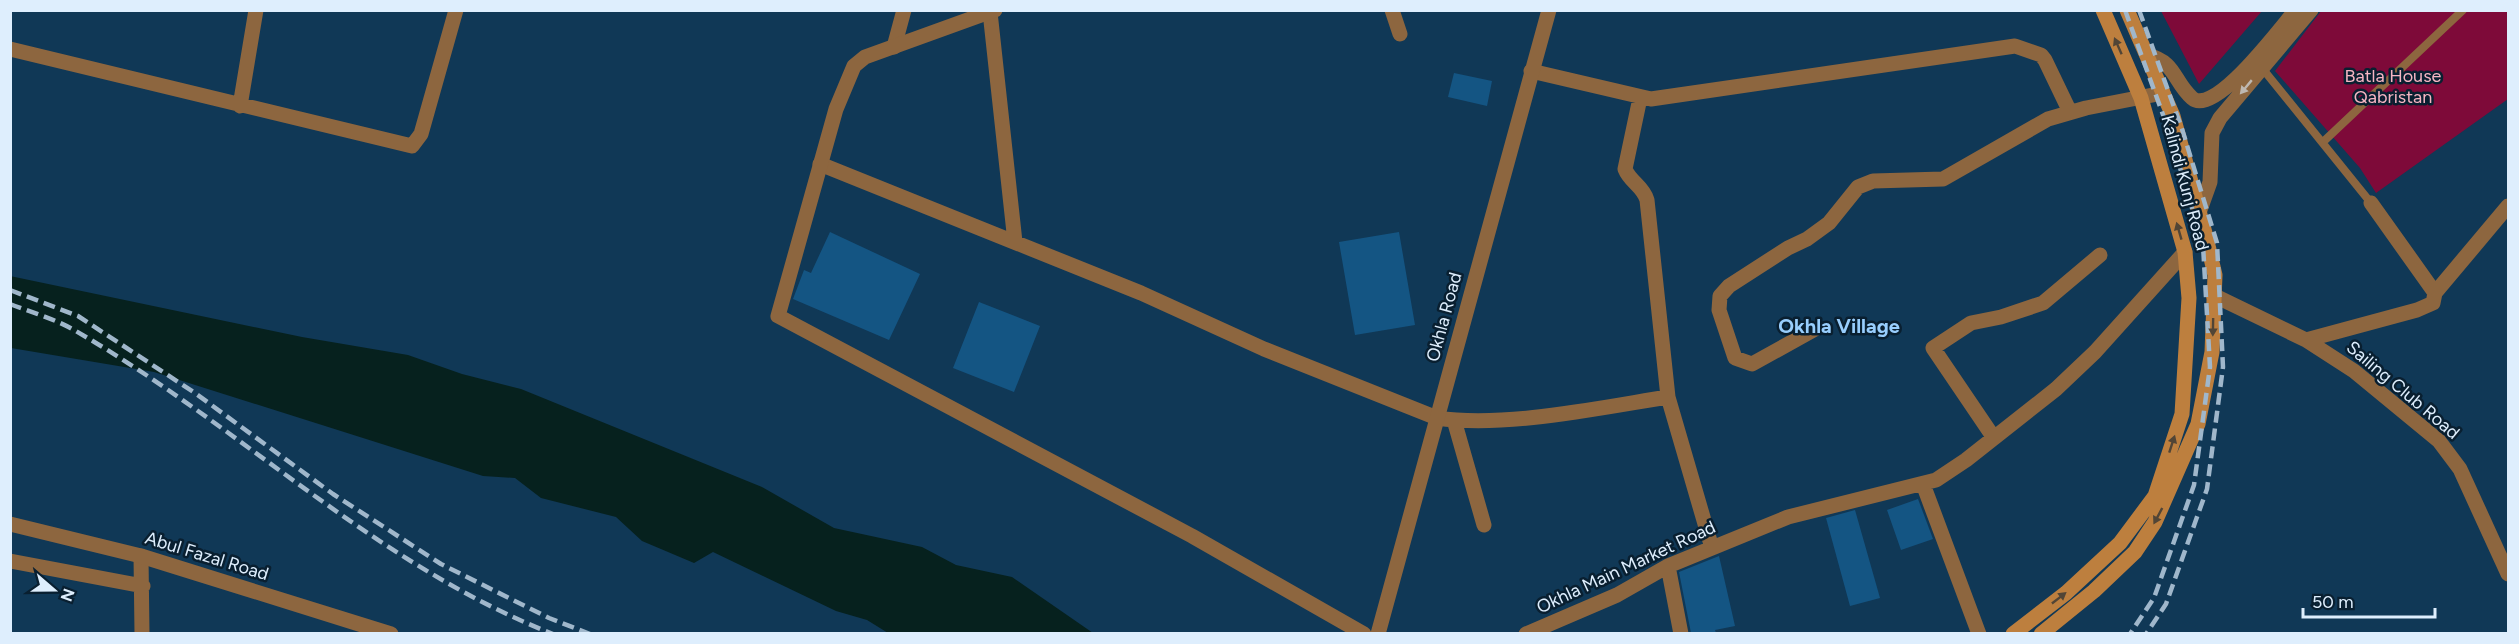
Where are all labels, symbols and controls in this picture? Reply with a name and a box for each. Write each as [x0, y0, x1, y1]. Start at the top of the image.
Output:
one-way arrow [2113, 36, 2123, 54]
park label: Batla House Qabristan [2345, 65, 2442, 108]
one-way arrow [2239, 79, 2252, 95]
street label: Kalindi Kunj Road [2156, 113, 2214, 253]
one-way arrow [2174, 222, 2183, 240]
street label: Okhla Road [1421, 270, 1467, 364]
district label: Okhla Village [1778, 314, 1900, 338]
one-way arrow [2208, 317, 2217, 336]
street label: Sailing Club Road [2342, 336, 2464, 444]
one-way arrow [2167, 435, 2177, 453]
one-way arrow [2153, 508, 2163, 525]
street label: Okhla Main Market Road [1533, 516, 1719, 618]
street label: Abul Fazal Road [143, 527, 271, 585]
north arrow [24, 560, 84, 620]
scale bar [2303, 581, 2435, 619]
text: N [57, 586, 79, 604]
text: 50 m [2312, 591, 2354, 613]
one-way arrow [2052, 592, 2067, 604]

